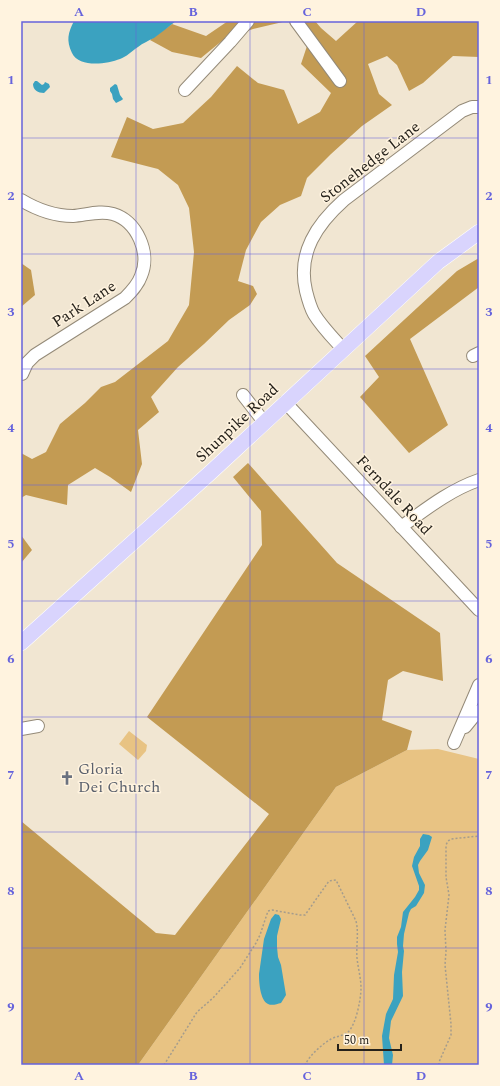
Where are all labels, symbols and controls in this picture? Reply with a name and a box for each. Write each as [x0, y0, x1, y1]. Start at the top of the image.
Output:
text: A [74, 2, 84, 22]
text: B [188, 2, 198, 22]
text: C [302, 2, 312, 22]
text: D [416, 2, 426, 22]
text: 1 [7, 70, 15, 90]
text: 1 [485, 70, 493, 90]
street label: Stonehedge Lane [315, 115, 425, 209]
text: 2 [7, 186, 15, 206]
text: 2 [485, 186, 493, 206]
street label: Park Lane [47, 274, 121, 334]
text: 3 [7, 302, 15, 322]
text: 3 [485, 302, 493, 322]
street label: Shunpike Road [190, 378, 284, 468]
text: 4 [7, 418, 15, 438]
text: 4 [485, 418, 493, 438]
street label: Ferndale Road [350, 450, 438, 541]
text: 5 [7, 534, 15, 554]
text: 5 [485, 534, 493, 554]
text: 6 [7, 649, 15, 669]
text: 6 [485, 649, 493, 669]
place label: Gloria Dei Church [78, 757, 160, 799]
text: 7 [7, 765, 15, 785]
text: 7 [485, 765, 493, 785]
church icon: Gloria Dei Church [59, 770, 75, 786]
text: 8 [7, 881, 15, 901]
text: 8 [485, 881, 493, 901]
text: 9 [7, 997, 15, 1017]
text: 9 [485, 997, 493, 1017]
scale bar [338, 1026, 401, 1052]
text: 50 m [344, 1031, 369, 1050]
text: A [74, 1066, 84, 1086]
text: B [188, 1066, 198, 1086]
text: C [302, 1066, 312, 1086]
text: D [416, 1066, 426, 1086]

